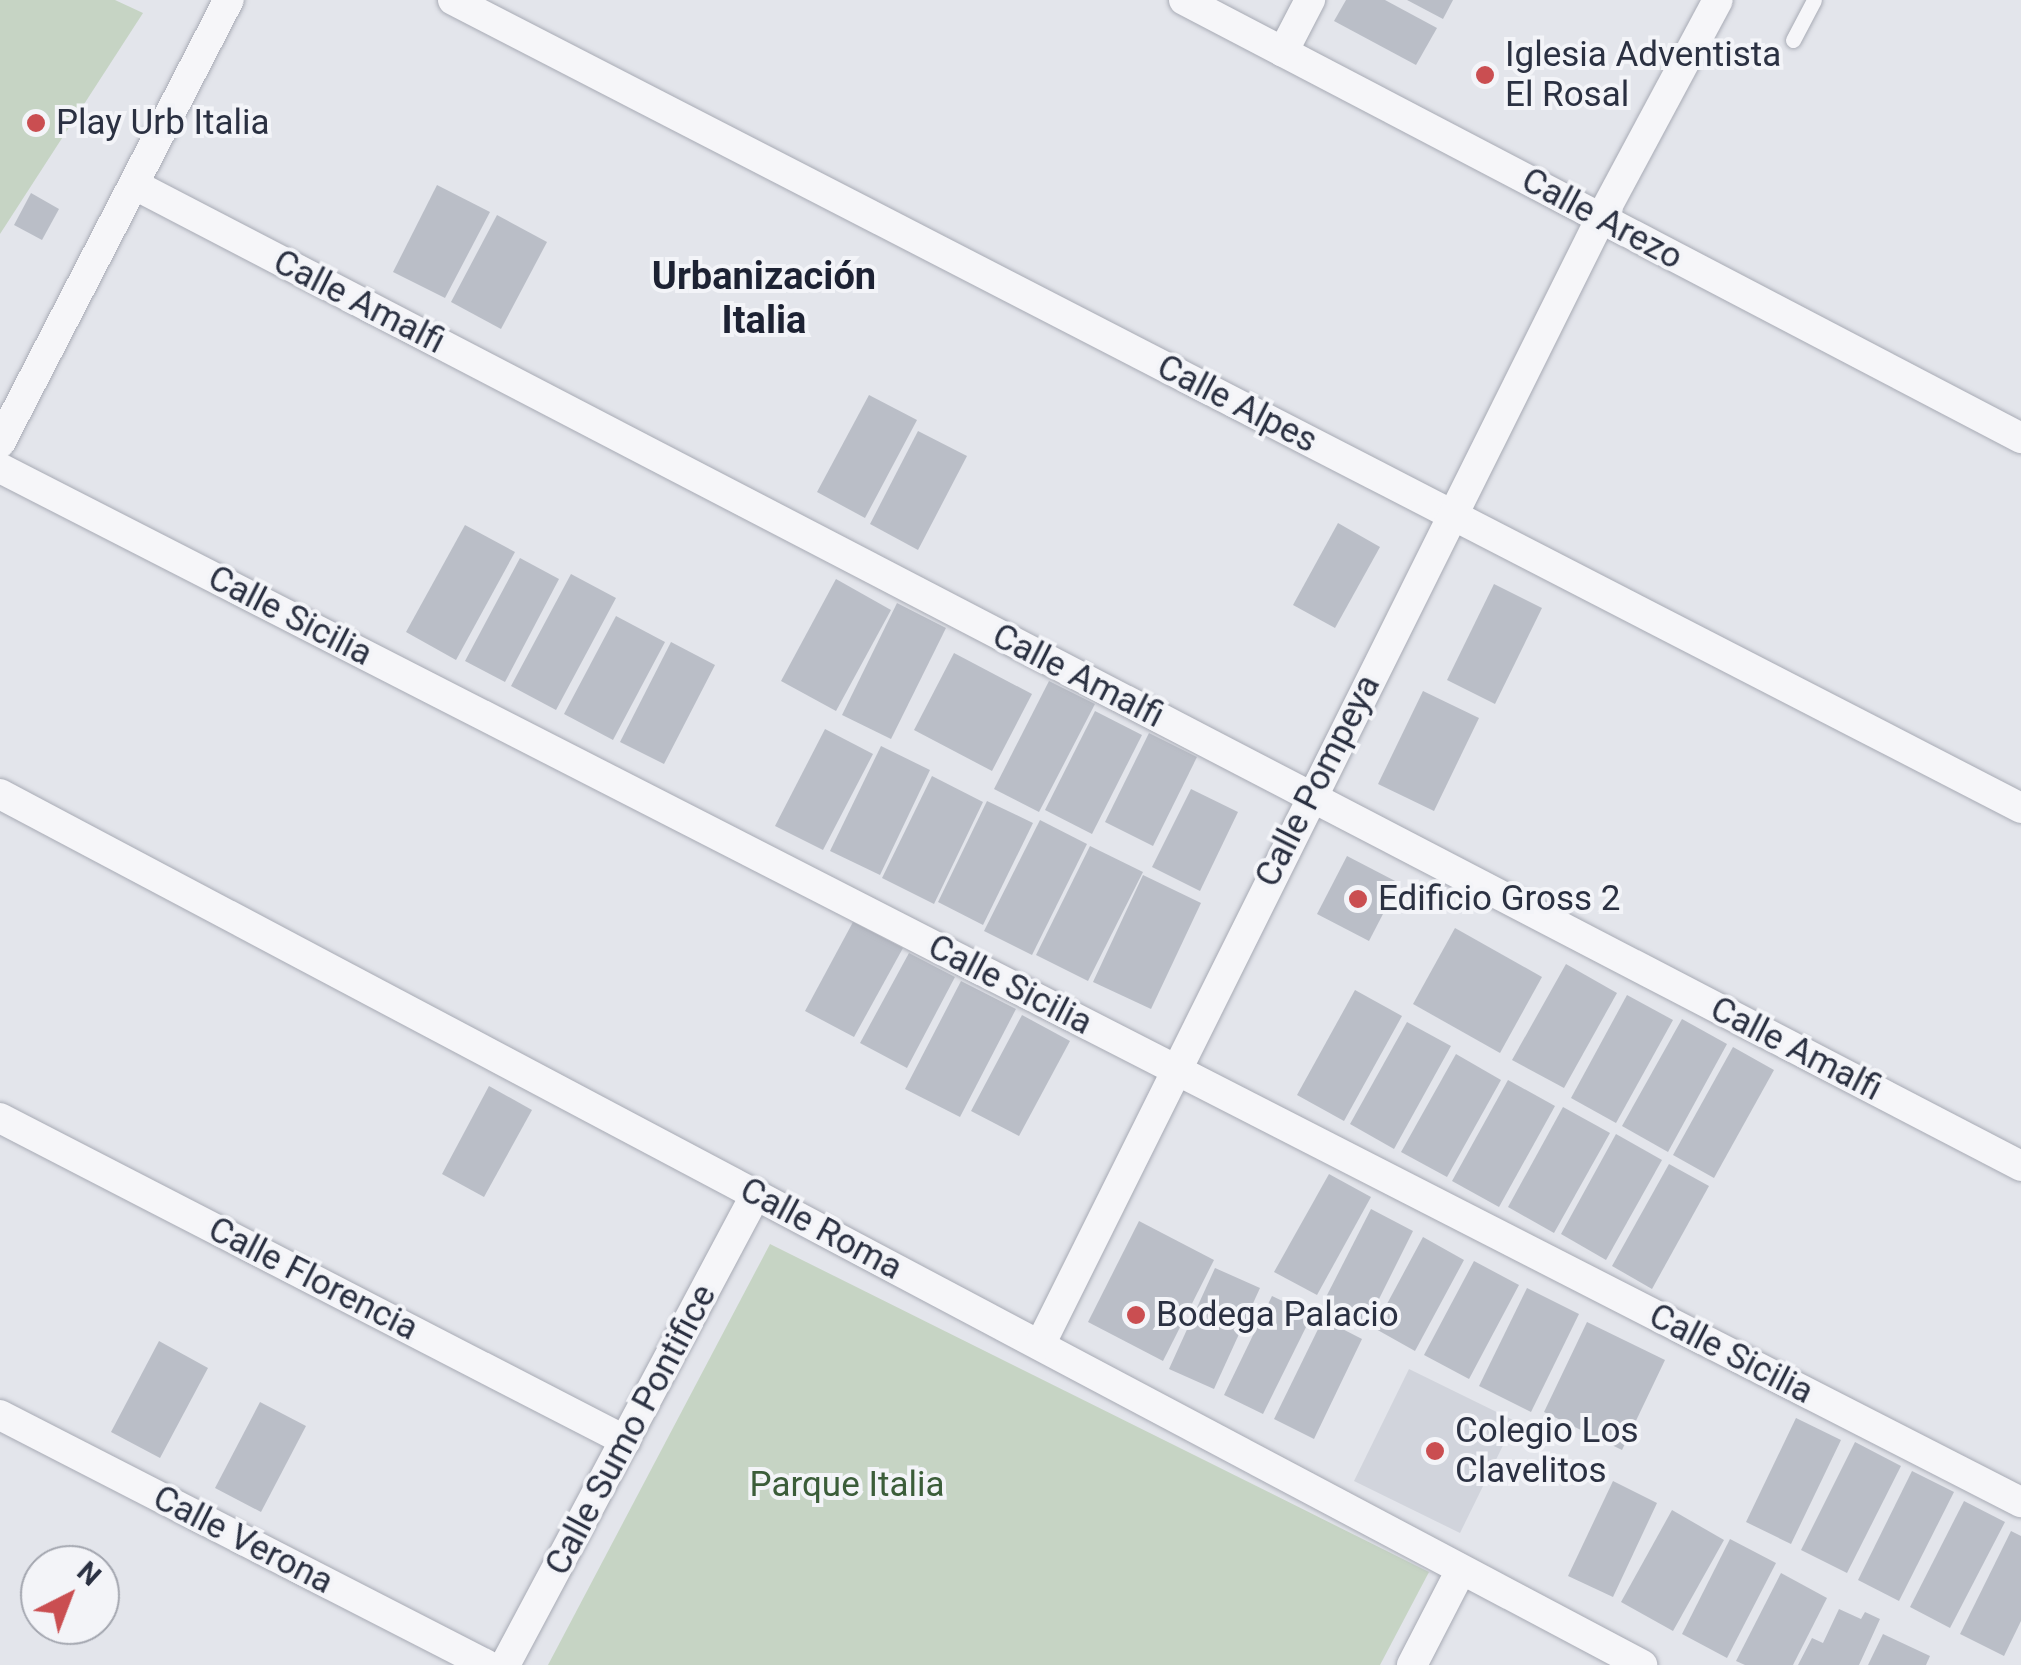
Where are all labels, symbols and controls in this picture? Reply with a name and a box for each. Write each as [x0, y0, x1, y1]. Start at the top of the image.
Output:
place label: Iglesia Adventista El Rosal [1505, 34, 1781, 116]
marker: Iglesia Adventista El Rosal [1474, 64, 1496, 86]
place label: Play Urb Italia [56, 102, 270, 144]
marker: Play Urb Italia [25, 112, 47, 134]
street label: Calle Arezo [1514, 159, 1690, 279]
street label: Calle Amalfi [266, 241, 452, 363]
district label: Urbanización Italia [652, 254, 876, 343]
street label: Calle Alpes [1150, 346, 1324, 462]
street label: Calle Sicilia [201, 557, 379, 675]
street label: Calle Amalfi [985, 615, 1171, 737]
street label: Calle Pompeya [1247, 668, 1389, 894]
place label: Edificio Gross 2 [1378, 878, 1620, 920]
marker: Edificio Gross 2 [1347, 888, 1369, 910]
street label: Calle Sicilia [921, 926, 1099, 1044]
street label: Calle Amalfi [1703, 988, 1889, 1110]
street label: Calle Roma [733, 1169, 909, 1289]
street label: Calle Florencia [201, 1208, 425, 1350]
street label: Calle Sumo Pontifice [537, 1278, 725, 1582]
place label: Bodega Palacio [1156, 1294, 1399, 1336]
street label: Calle Sicilia [1642, 1295, 1820, 1413]
marker: Bodega Palacio [1125, 1304, 1147, 1326]
place label: Colegio Los Clavelitos [1455, 1410, 1638, 1492]
marker: Colegio Los Clavelitos [1424, 1440, 1446, 1462]
park label: Parque Italia [750, 1464, 944, 1506]
street label: Calle Verona [146, 1477, 340, 1603]
north arrow [20, 1545, 120, 1645]
text: N [71, 1555, 107, 1593]

